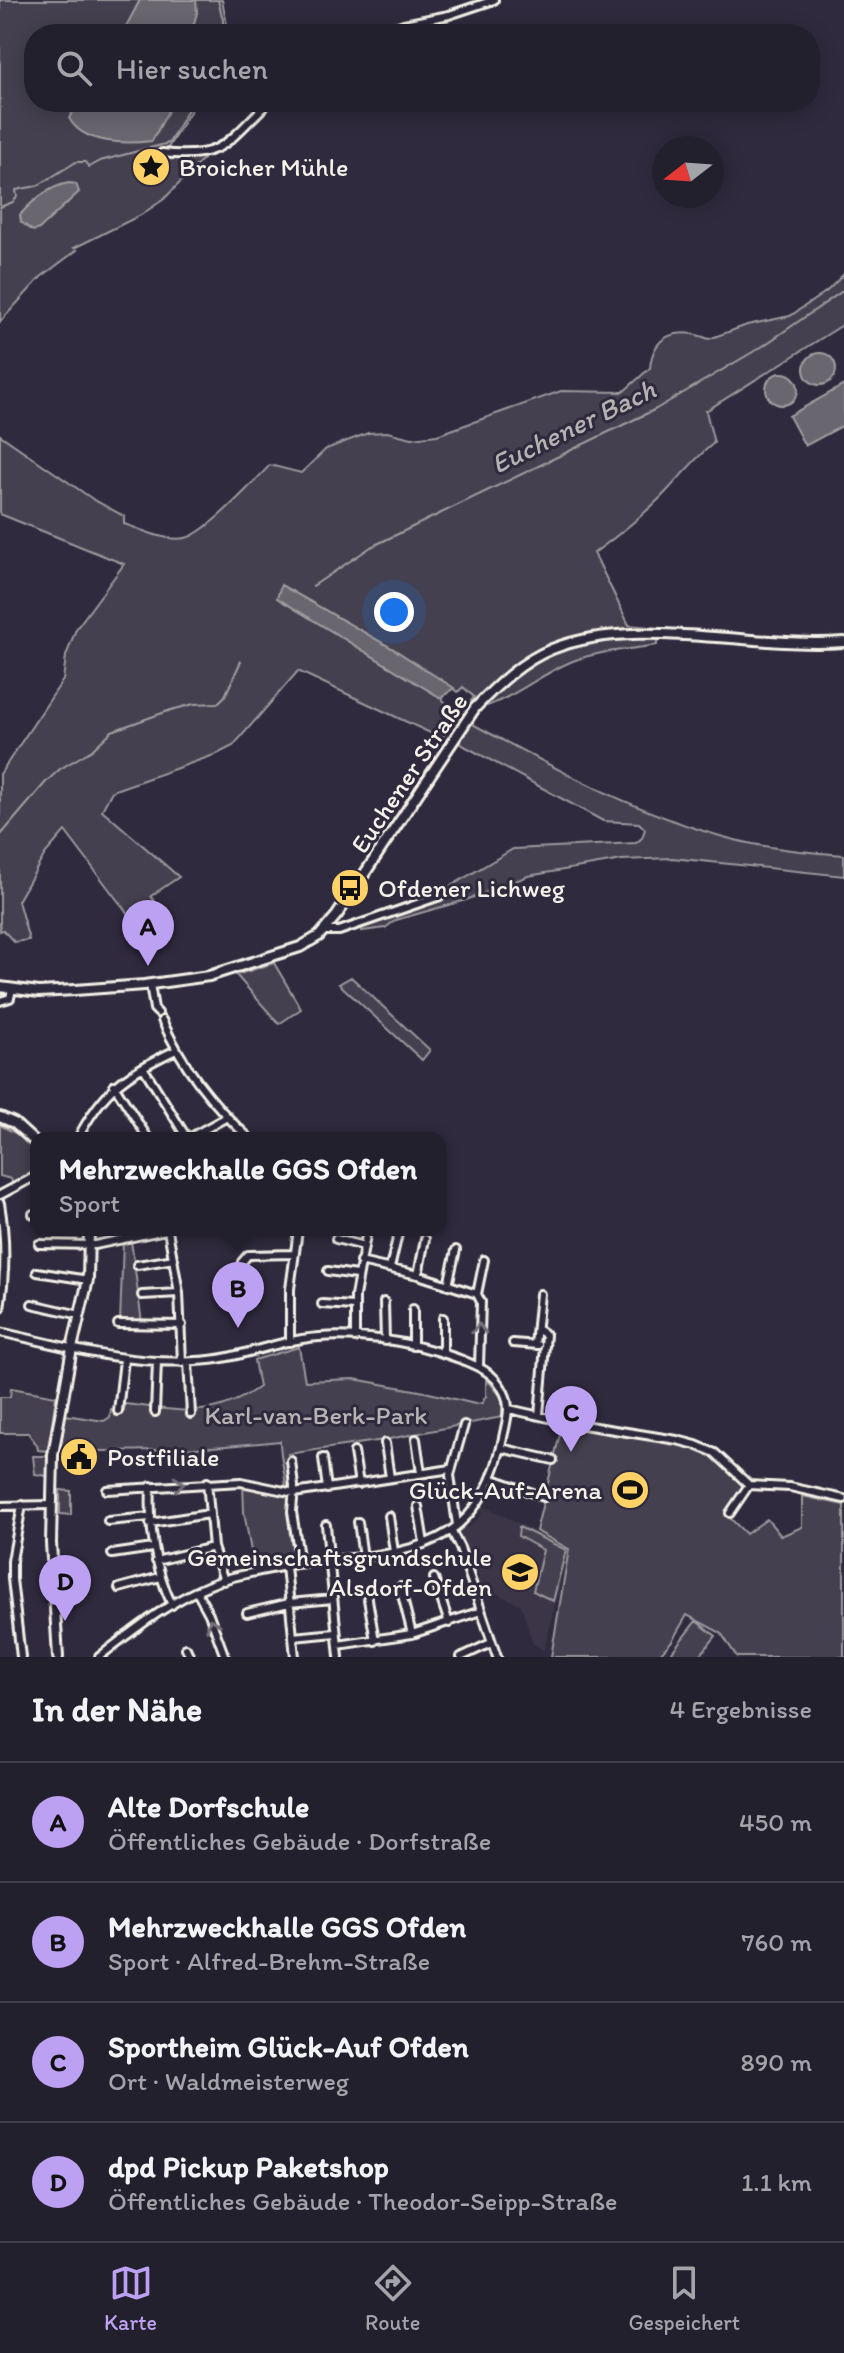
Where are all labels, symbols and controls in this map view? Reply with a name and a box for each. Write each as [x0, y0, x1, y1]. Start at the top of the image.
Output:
search box [24, 24, 820, 112]
icon: search [52, 46, 96, 90]
text: Hier suchen [116, 50, 268, 87]
north arrow [652, 136, 724, 208]
place icon: Broicher Mühle [130, 146, 172, 188]
place label: Broicher Mühle [179, 151, 348, 183]
water label: Euchener Bach [485, 372, 661, 480]
your location [374, 592, 414, 632]
street label: Euchener Straße [344, 687, 474, 859]
bus stop icon: Ofdener Lichweg [329, 867, 371, 909]
place label: Ofdener Lichweg [378, 872, 566, 904]
pin: A [122, 900, 174, 966]
popup [30, 1132, 446, 1236]
text: Mehrzweckhalle GGS Ofden [59, 1150, 417, 1187]
text: Sport [59, 1187, 120, 1219]
pin: B [212, 1262, 264, 1328]
one-way arrow [471, 1322, 488, 1335]
pin: C [545, 1386, 597, 1452]
park label: Karl-van-Berk-Park [204, 1399, 428, 1431]
public building icon: Postfiliale [58, 1436, 100, 1478]
place label: Postfiliale [107, 1441, 219, 1473]
sports icon: Glück-Auf-Arena [609, 1469, 651, 1511]
place label: Glück-Auf-Arena [409, 1474, 602, 1506]
one-way arrow [173, 1476, 186, 1493]
place label: Gemeinschaftsgrundschule Alsdorf-Ofden [187, 1541, 492, 1603]
school or university icon: Gemeinschaftsgrundschule Alsdorf-Ofden [499, 1551, 541, 1593]
pin: D [39, 1555, 91, 1621]
one-way arrow [206, 1618, 222, 1632]
text: In der Nähe [32, 1689, 202, 1730]
text: 4 Ergebnisse [670, 1693, 812, 1725]
text: Alte Dorfschule [108, 1788, 309, 1825]
text: A [50, 1806, 66, 1838]
text: 450 m [739, 1806, 812, 1838]
text: Öffentliches Gebäude · Dorfstraße [108, 1825, 491, 1857]
text: Mehrzweckhalle GGS Ofden [108, 1908, 466, 1945]
text: B [50, 1926, 66, 1958]
text: 760 m [742, 1926, 812, 1958]
text: Sport · Alfred-Brehm-Straße [108, 1945, 430, 1977]
text: Sportheim Glück-Auf Ofden [108, 2028, 469, 2065]
text: C [50, 2046, 66, 2078]
text: 890 m [740, 2046, 812, 2078]
text: Ort · Waldmeisterweg [108, 2065, 349, 2097]
text: dpd Pickup Paketshop [108, 2148, 389, 2185]
text: D [49, 2166, 67, 2198]
text: 1.1 km [741, 2166, 812, 2198]
text: Öffentliches Gebäude · Theodor-Seipp-Straße [108, 2185, 617, 2217]
tab: Karte [104, 2261, 157, 2336]
tab: Route [365, 2261, 420, 2336]
tab: Gespeichert [628, 2261, 740, 2336]

